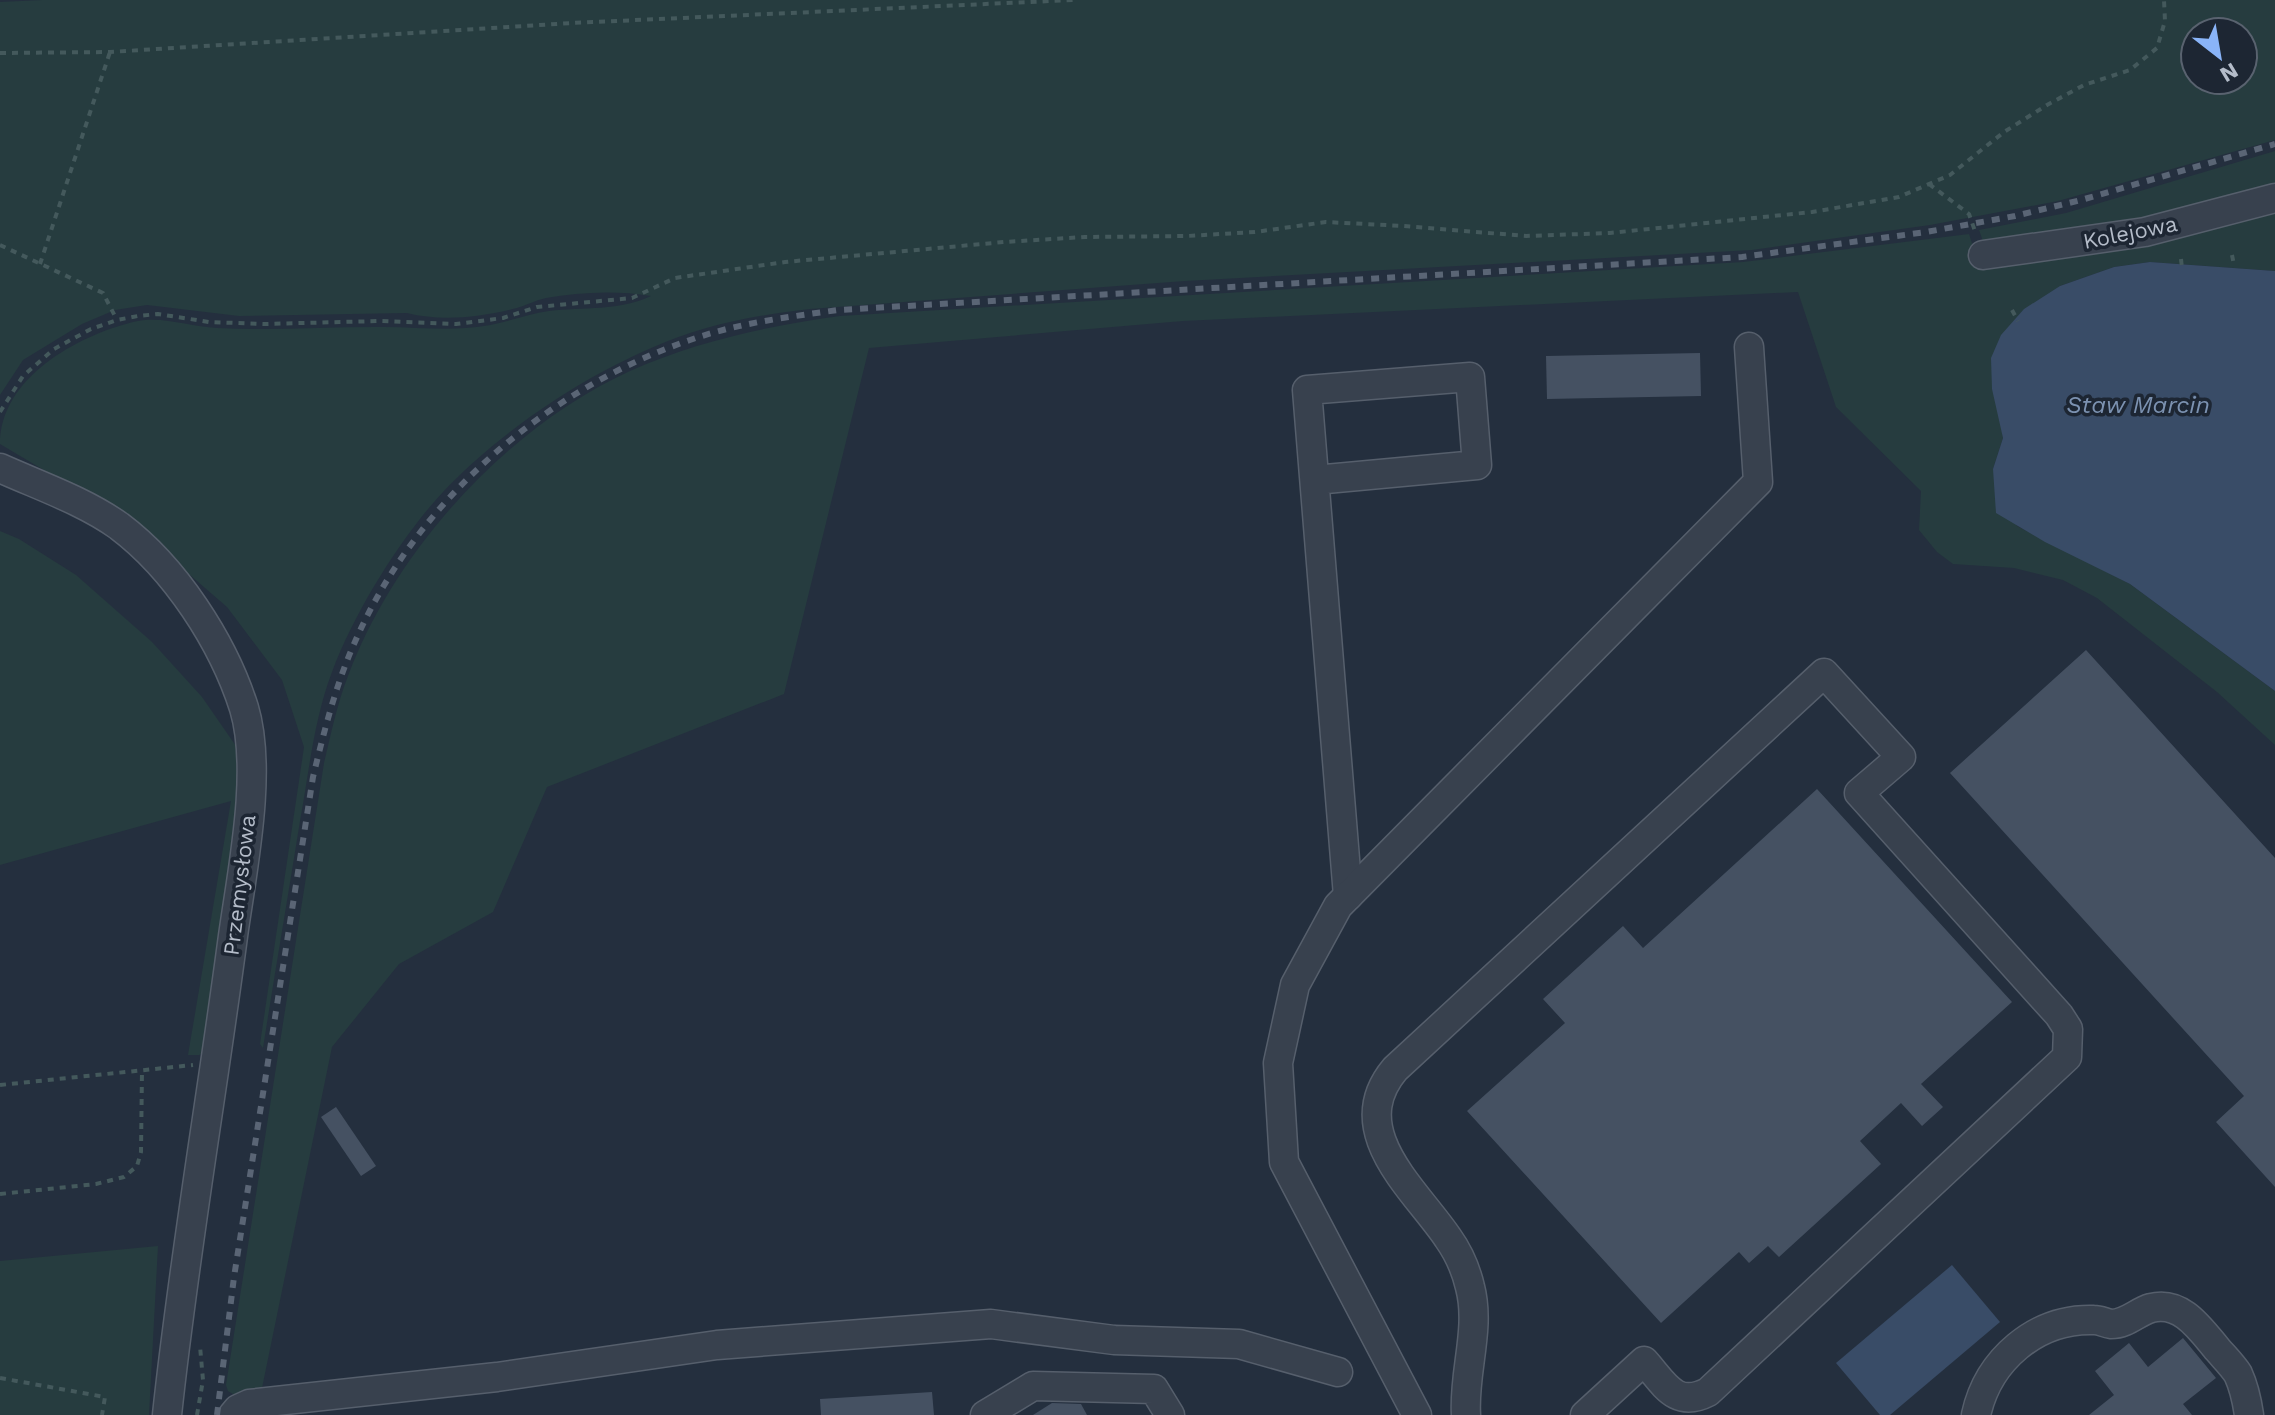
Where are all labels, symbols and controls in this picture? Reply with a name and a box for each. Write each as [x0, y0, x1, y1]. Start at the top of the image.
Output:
north arrow [2179, 16, 2259, 96]
text: N [2216, 58, 2242, 88]
street label: Kolejowa [2081, 211, 2179, 254]
water label: Staw Marcin [2066, 391, 2210, 419]
street label: Przemysłowa [218, 813, 261, 957]

